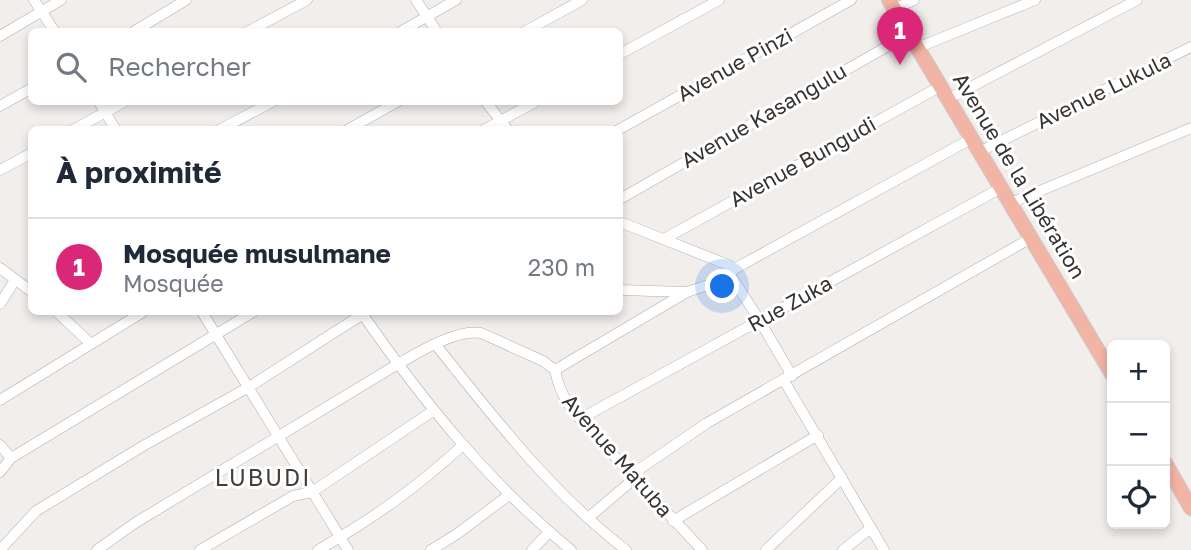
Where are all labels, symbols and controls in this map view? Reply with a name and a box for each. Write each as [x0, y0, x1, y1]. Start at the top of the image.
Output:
pin: 1 [877, 7, 923, 65]
street label: Avenue Pinzi [672, 22, 797, 107]
search box [28, 28, 623, 105]
street label: Avenue Lukula [1032, 46, 1175, 134]
icon: search [52, 48, 90, 86]
text: Rechercher [108, 51, 251, 82]
street label: Avenue Kasangulu [676, 57, 851, 173]
street label: Avenue de la Libération [948, 68, 1092, 283]
street label: Avenue Bungudi [725, 110, 880, 212]
text: À proximité [56, 154, 222, 190]
text: Mosquée musulmane [123, 238, 391, 269]
text: 1 [73, 253, 85, 281]
text: 230 m [528, 253, 595, 281]
text: Mosquée [123, 269, 224, 297]
your location [705, 269, 739, 303]
street label: Rue Zuka [743, 269, 836, 337]
map controls [1107, 340, 1170, 529]
button: + [1107, 340, 1170, 403]
street label: Avenue Matuba [557, 388, 678, 522]
button: − [1107, 403, 1170, 466]
district label: LUBUDI [215, 463, 311, 491]
button: locate [1107, 466, 1170, 529]

